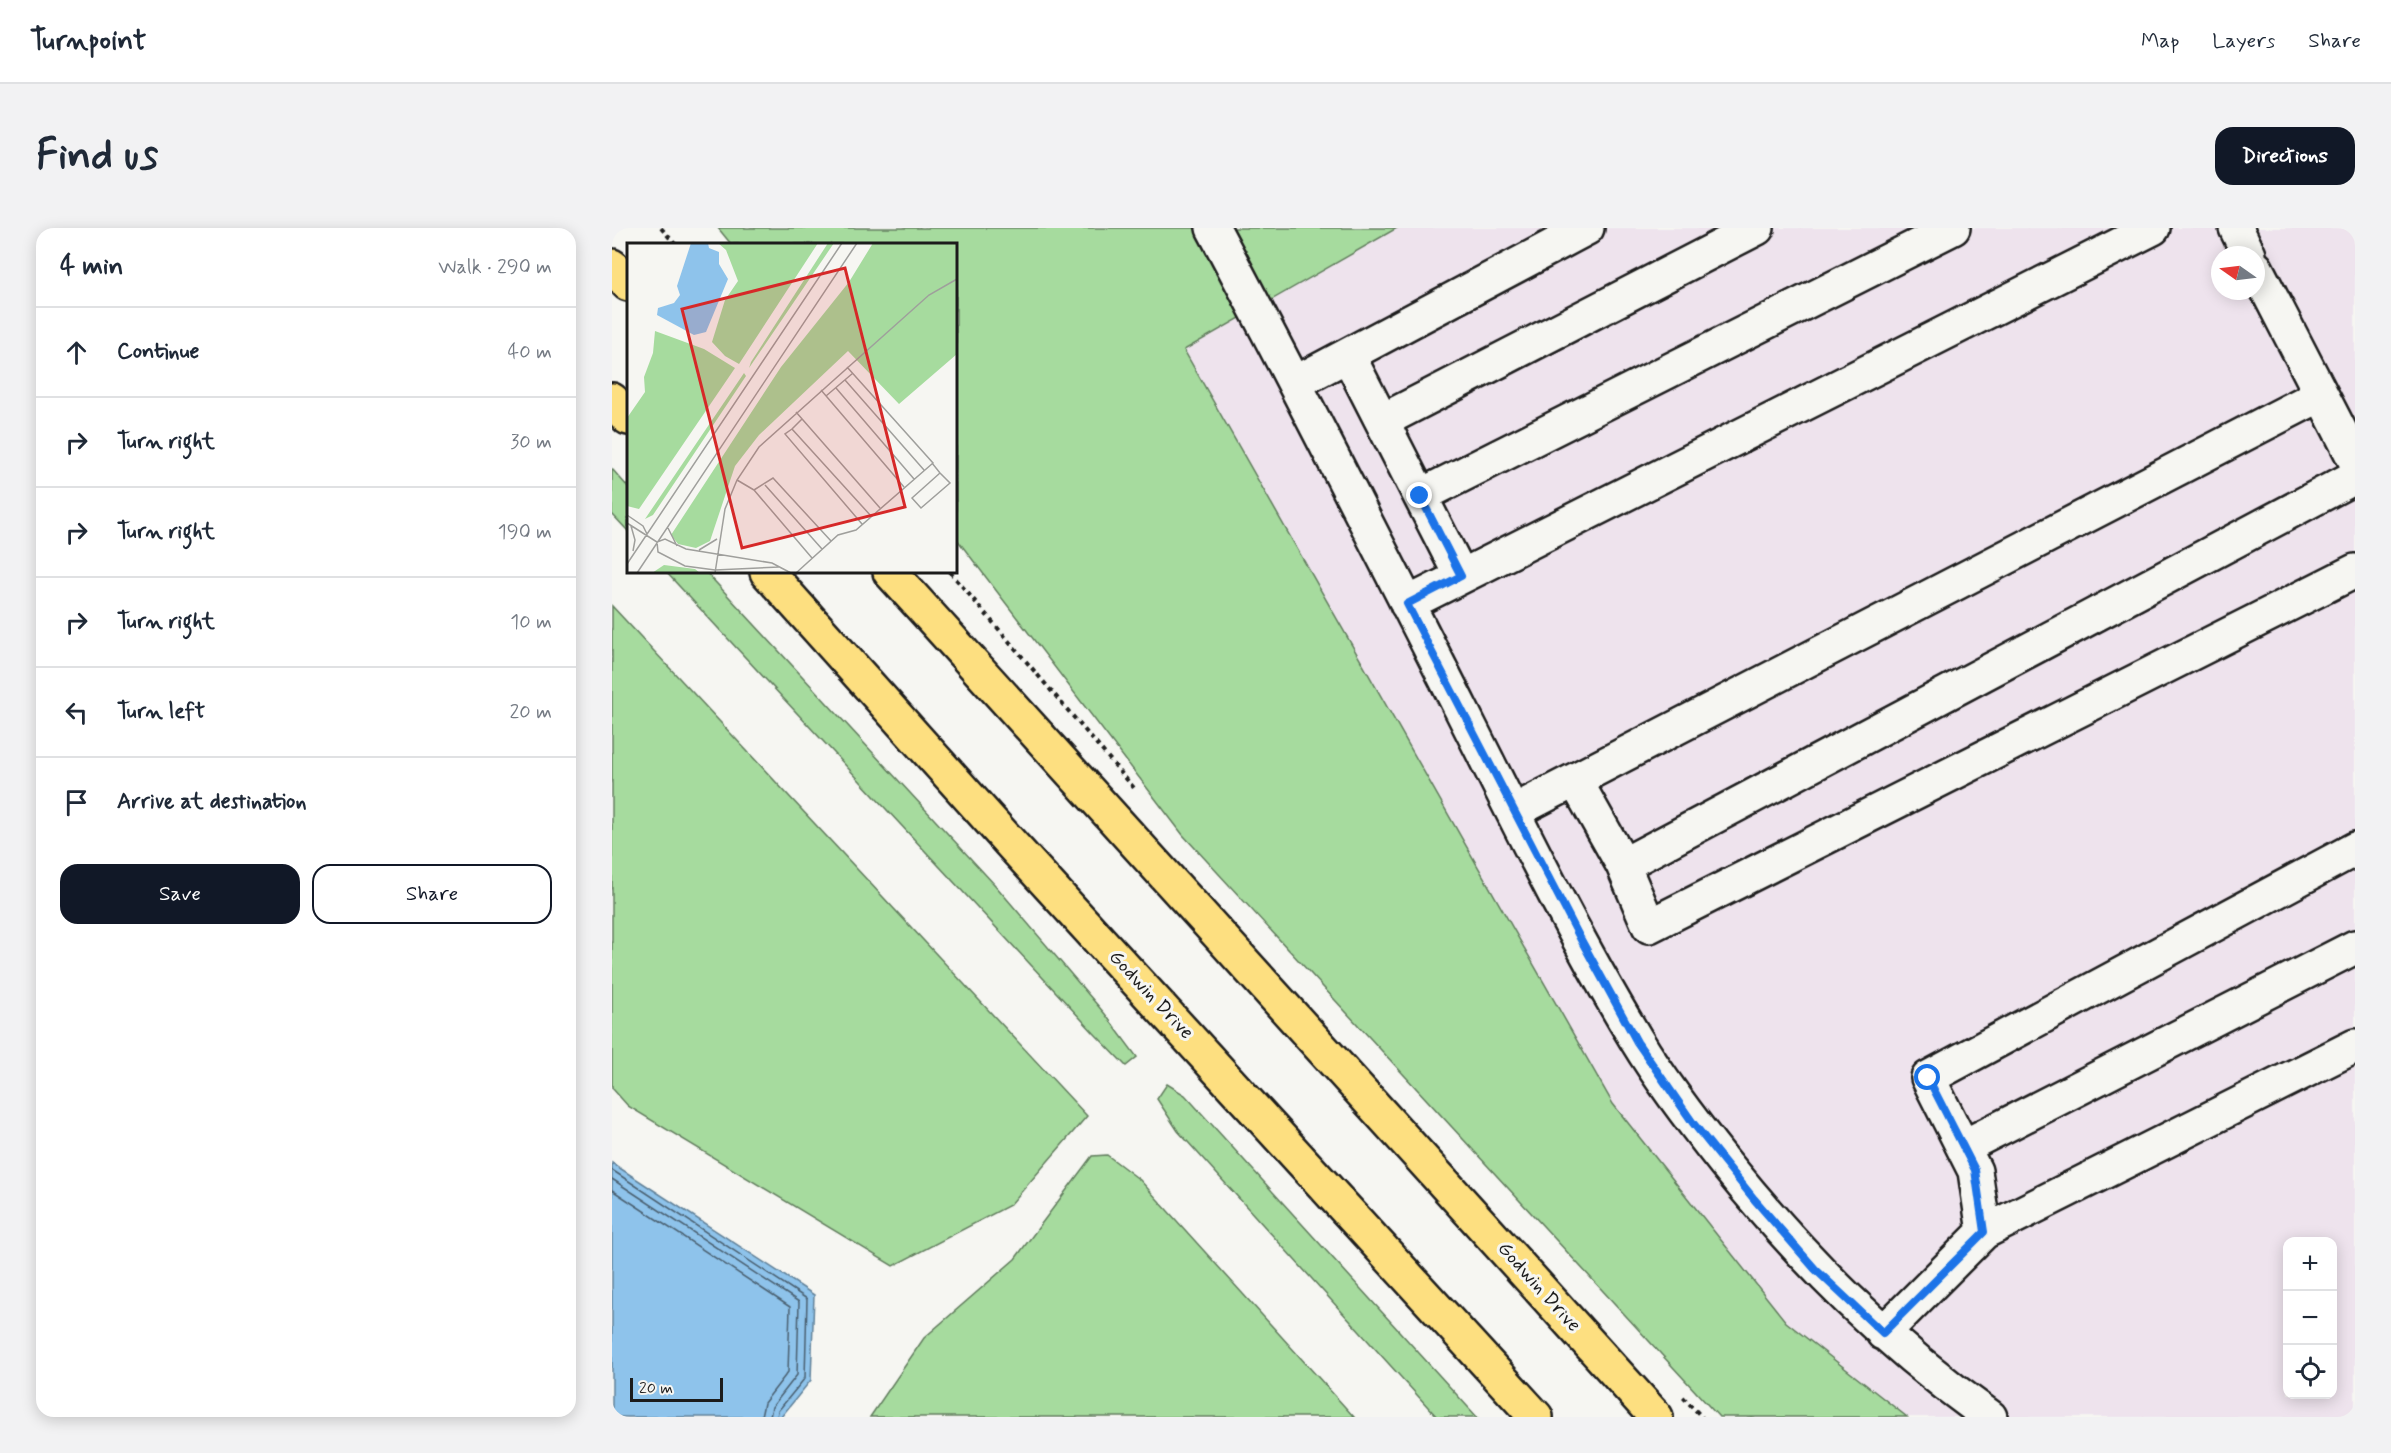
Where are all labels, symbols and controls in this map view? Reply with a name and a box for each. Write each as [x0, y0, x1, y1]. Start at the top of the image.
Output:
text: Turnpoint [30, 23, 146, 60]
text: Map [2141, 27, 2179, 55]
text: Layers [2212, 27, 2275, 55]
text: Share [2308, 27, 2361, 55]
button: Directions [2215, 127, 2355, 185]
text: Find us [36, 129, 158, 184]
inset map [627, 243, 957, 573]
north arrow [2211, 246, 2265, 300]
text: 4 min [60, 250, 123, 284]
text: Walk · 290 m [438, 254, 552, 281]
icon: ahead [60, 336, 93, 369]
text: Continue [117, 338, 199, 366]
text: 40 m [508, 339, 552, 366]
icon: right [60, 426, 93, 459]
text: Turn right [117, 428, 215, 456]
text: 30 m [510, 429, 552, 456]
route end [1406, 482, 1432, 508]
icon: right [60, 516, 93, 549]
text: Turn right [117, 518, 215, 546]
text: 190 m [498, 519, 552, 546]
icon: right [60, 606, 93, 639]
text: Turn right [117, 608, 215, 636]
text: 10 m [510, 609, 552, 636]
icon: left [60, 696, 93, 729]
text: Turn left [117, 698, 205, 726]
text: 20 m [509, 699, 552, 726]
icon: arrive [60, 786, 93, 819]
text: Arrive at destination [117, 788, 307, 816]
button: Save [60, 864, 300, 924]
button: Share [312, 864, 552, 924]
street label: Godwin Drive [1102, 944, 1200, 1046]
route start [1914, 1064, 1940, 1090]
street label: Godwin Drive [1491, 1236, 1587, 1338]
map controls [2283, 1237, 2337, 1399]
button: + [2283, 1237, 2337, 1291]
button: − [2283, 1291, 2337, 1345]
button: locate [2283, 1345, 2337, 1399]
scale bar [630, 1375, 723, 1402]
text: 20 m [639, 1378, 673, 1399]

